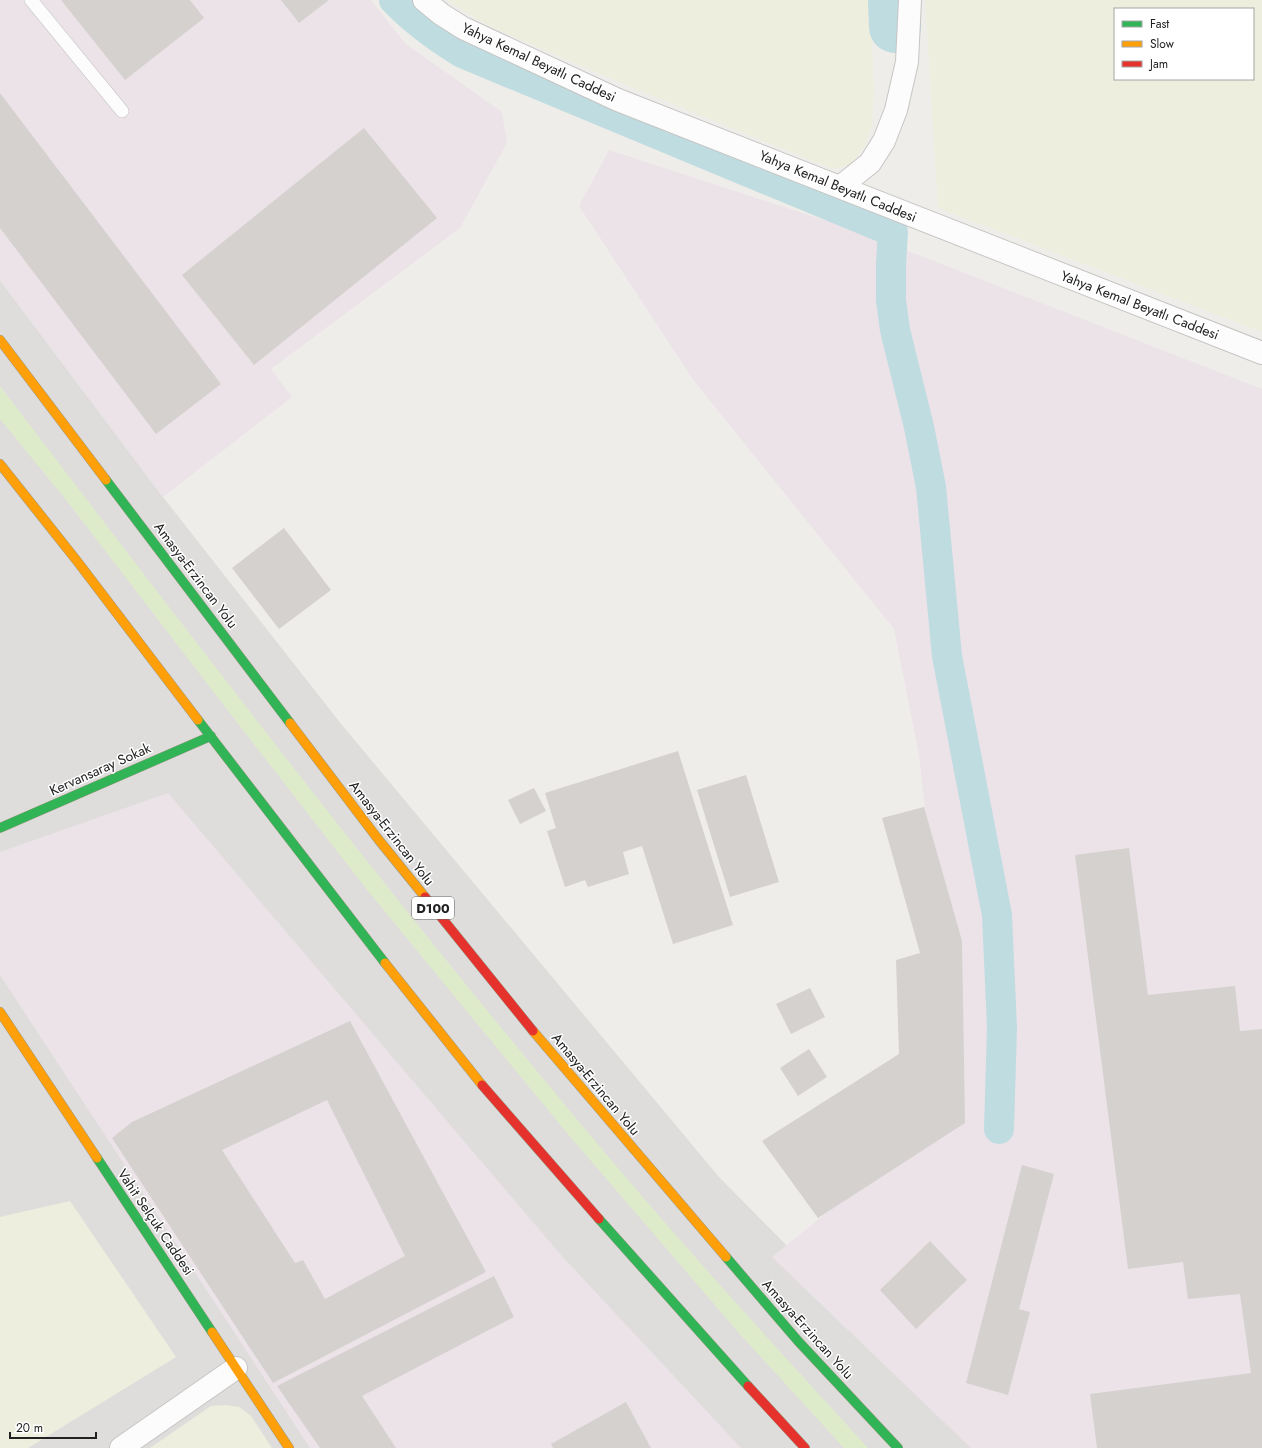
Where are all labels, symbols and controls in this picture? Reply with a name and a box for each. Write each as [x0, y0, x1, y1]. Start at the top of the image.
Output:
legend [1114, 8, 1254, 80]
text: Fast [1150, 15, 1169, 33]
street label: Yahya Kemal Beyatlı Caddesi [459, 17, 619, 107]
text: Slow [1150, 35, 1175, 53]
text: Jam [1148, 55, 1168, 73]
street label: Yahya Kemal Beyatlı Caddesi [756, 145, 920, 227]
street label: Yahya Kemal Beyatlı Caddesi [1058, 266, 1222, 344]
street label: Amasya-Erzincan Yolu [149, 518, 243, 632]
street label: Kervansaray Sokak [46, 737, 154, 800]
street label: Amasya-Erzincan Yolu [345, 776, 439, 890]
road number: D100 [412, 897, 454, 919]
street label: Amasya-Erzincan Yolu [547, 1028, 645, 1140]
street label: Vahit Selçuk Caddesi [113, 1165, 199, 1279]
street label: Amasya-Erzincan Yolu [758, 1275, 858, 1383]
scale bar [10, 1414, 96, 1440]
text: 20 m [16, 1419, 43, 1437]

